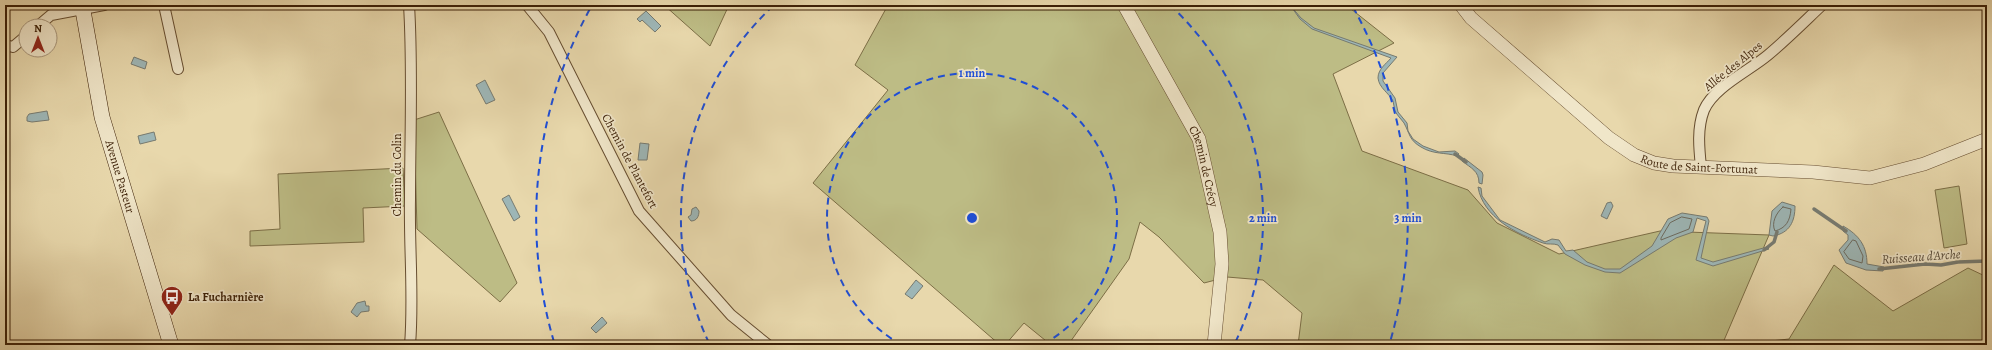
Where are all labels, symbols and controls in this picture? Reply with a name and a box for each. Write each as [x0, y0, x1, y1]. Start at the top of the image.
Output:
north arrow [18, 18, 58, 58]
text: N [34, 21, 42, 36]
street label: Allée des Alpes [1700, 37, 1766, 95]
text: 1 min [959, 65, 986, 81]
street label: Chemin de Plantefort [598, 111, 662, 211]
street label: Chemin de Crécy [1185, 123, 1222, 209]
street label: Chemin du Colin [389, 133, 405, 217]
street label: Avenue Pasteur [101, 137, 139, 215]
street label: Route de Saint-Fortunat [1638, 150, 1758, 178]
text: 2 min [1249, 210, 1277, 226]
text: 3 min [1394, 210, 1422, 226]
centre of rings [965, 211, 979, 225]
water label: Ruisseau d'Arche [1881, 245, 1961, 268]
bus stop icon: La Fucharnière [159, 284, 185, 317]
place label: La Fucharnière [188, 289, 264, 305]

